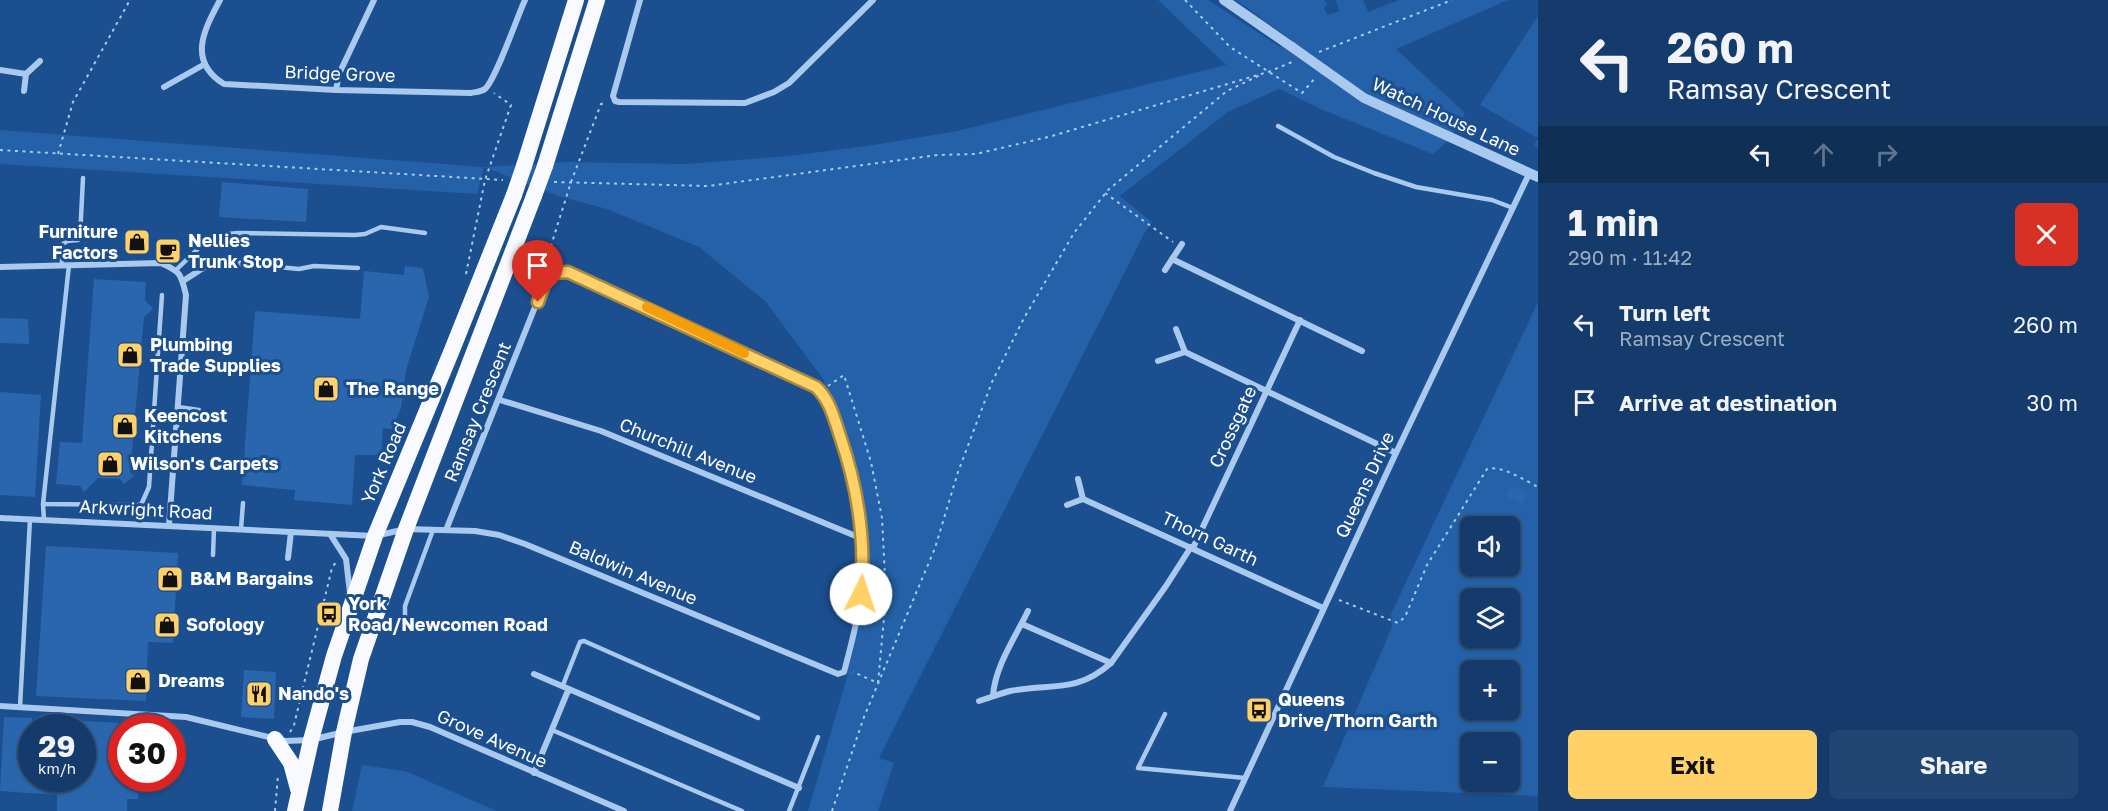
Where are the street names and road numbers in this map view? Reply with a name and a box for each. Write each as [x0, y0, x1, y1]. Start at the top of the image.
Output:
street label: Bridge Grove [284, 60, 396, 86]
street label: Watch House Lane [1369, 72, 1524, 160]
street label: Ramsay Crescent [439, 338, 515, 485]
street label: Crossgate [1204, 382, 1261, 471]
street label: Churchill Avenue [616, 412, 760, 488]
street label: York Road [356, 418, 410, 507]
street label: Queens Drive [1330, 428, 1398, 541]
street label: Arkwright Road [79, 495, 213, 523]
street label: Thorn Garth [1159, 506, 1262, 570]
street label: Baldwin Avenue [566, 535, 701, 609]
street label: Grove Avenue [434, 704, 551, 772]

